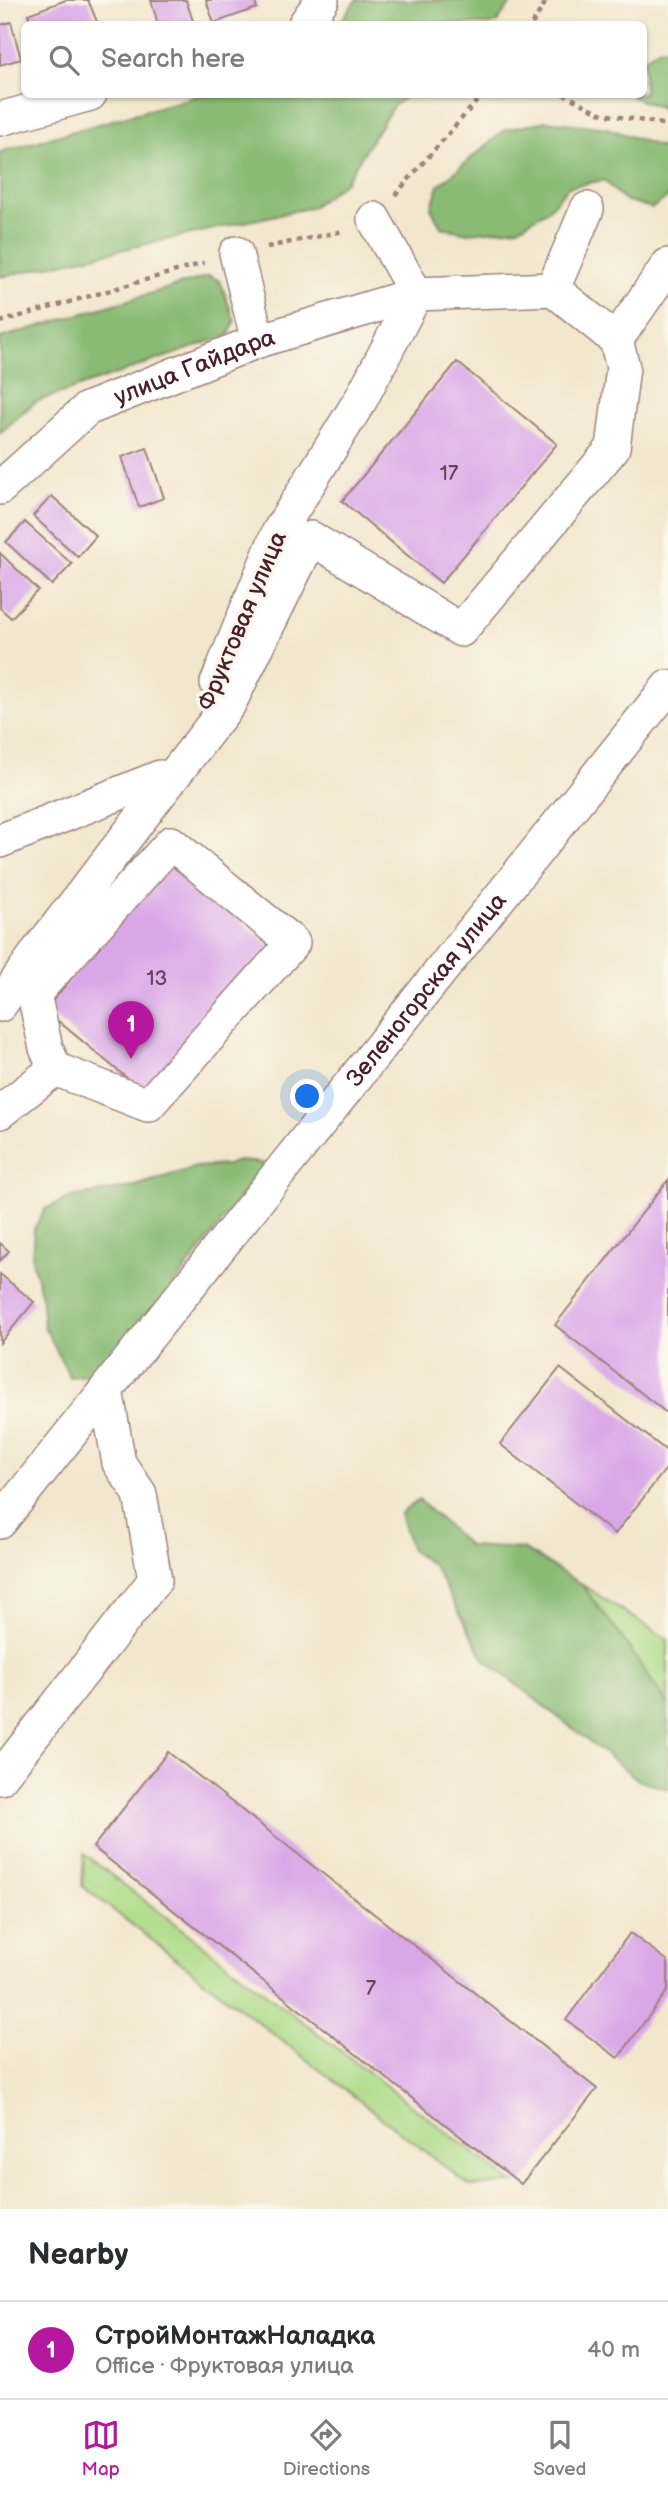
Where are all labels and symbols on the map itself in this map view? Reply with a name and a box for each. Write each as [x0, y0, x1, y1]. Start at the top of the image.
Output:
street label: улица Гайдара [110, 322, 278, 411]
house number: 17 [440, 461, 459, 486]
street label: Фруктовая улица [191, 527, 293, 715]
street label: Зеленогорская улица [340, 887, 512, 1092]
house number: 13 [146, 966, 168, 991]
pin: 1 [108, 1001, 154, 1059]
your location [290, 1079, 324, 1113]
house number: 7 [366, 1976, 377, 2001]

